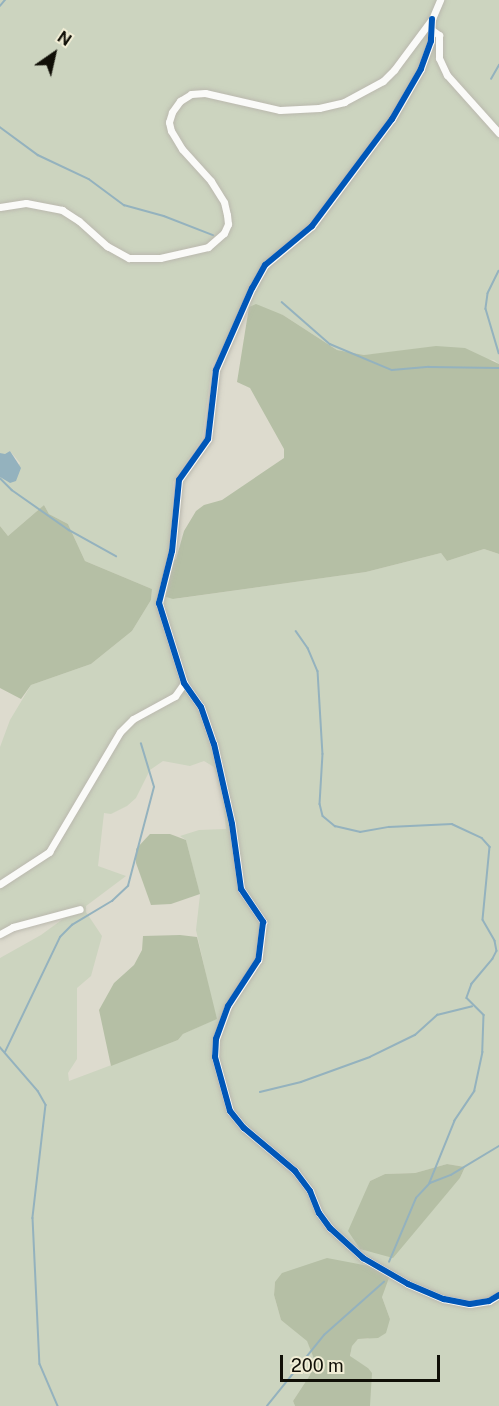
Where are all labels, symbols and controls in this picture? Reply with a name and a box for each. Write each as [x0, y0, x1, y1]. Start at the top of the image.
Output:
north arrow [24, 24, 84, 84]
text: N [54, 27, 75, 50]
scale bar [283, 1343, 444, 1381]
text: 200 m [291, 1355, 344, 1376]

